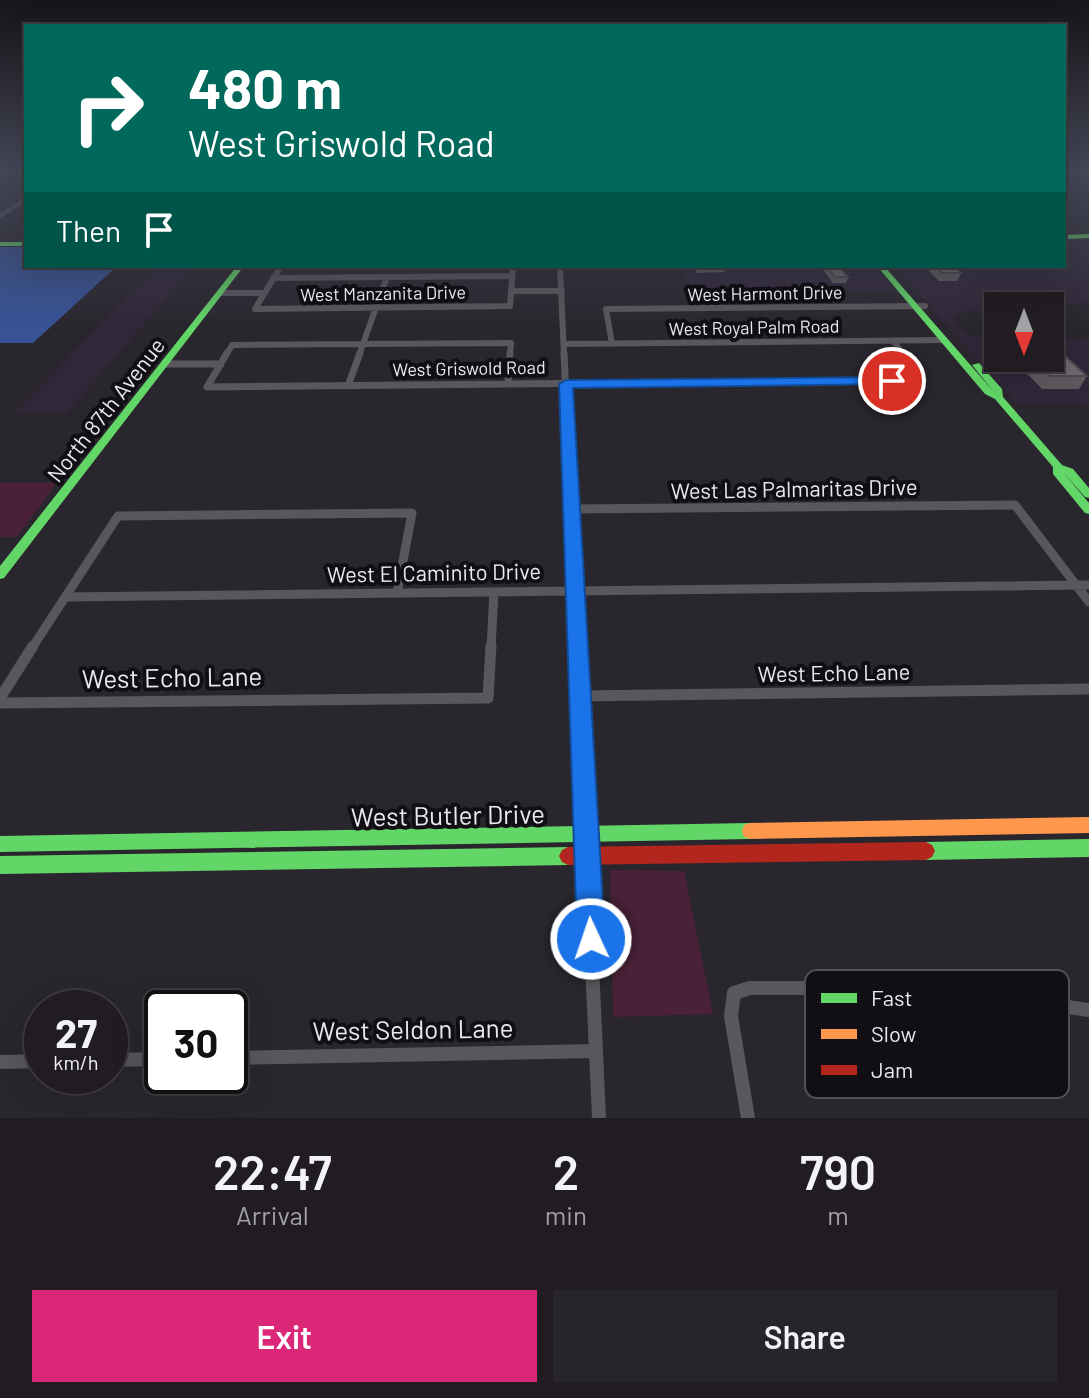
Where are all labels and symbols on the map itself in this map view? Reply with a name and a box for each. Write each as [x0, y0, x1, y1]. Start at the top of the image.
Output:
street label: West Manzanita Drive [300, 281, 466, 305]
street label: West Harmont Drive [687, 281, 843, 305]
north arrow [984, 292, 1064, 372]
street label: West Royal Palm Road [668, 315, 840, 339]
street label: North 87th Avenue [41, 332, 169, 487]
pin [858, 347, 926, 415]
street label: West Griswold Road [392, 356, 546, 380]
street label: West Las Palmaritas Drive [670, 473, 918, 503]
street label: West El Caminito Drive [327, 557, 541, 587]
street label: West Echo Lane [757, 658, 911, 686]
street label: West Echo Lane [81, 659, 262, 694]
street label: West Butler Drive [351, 797, 545, 832]
position arrow [549, 897, 633, 981]
legend [805, 970, 1069, 1098]
text: Fast [871, 984, 913, 1010]
speed limit sign: 30 [144, 990, 248, 1094]
street label: West Seldon Lane [312, 1011, 514, 1046]
text: Slow [871, 1020, 916, 1046]
text: Jam [871, 1056, 913, 1082]

